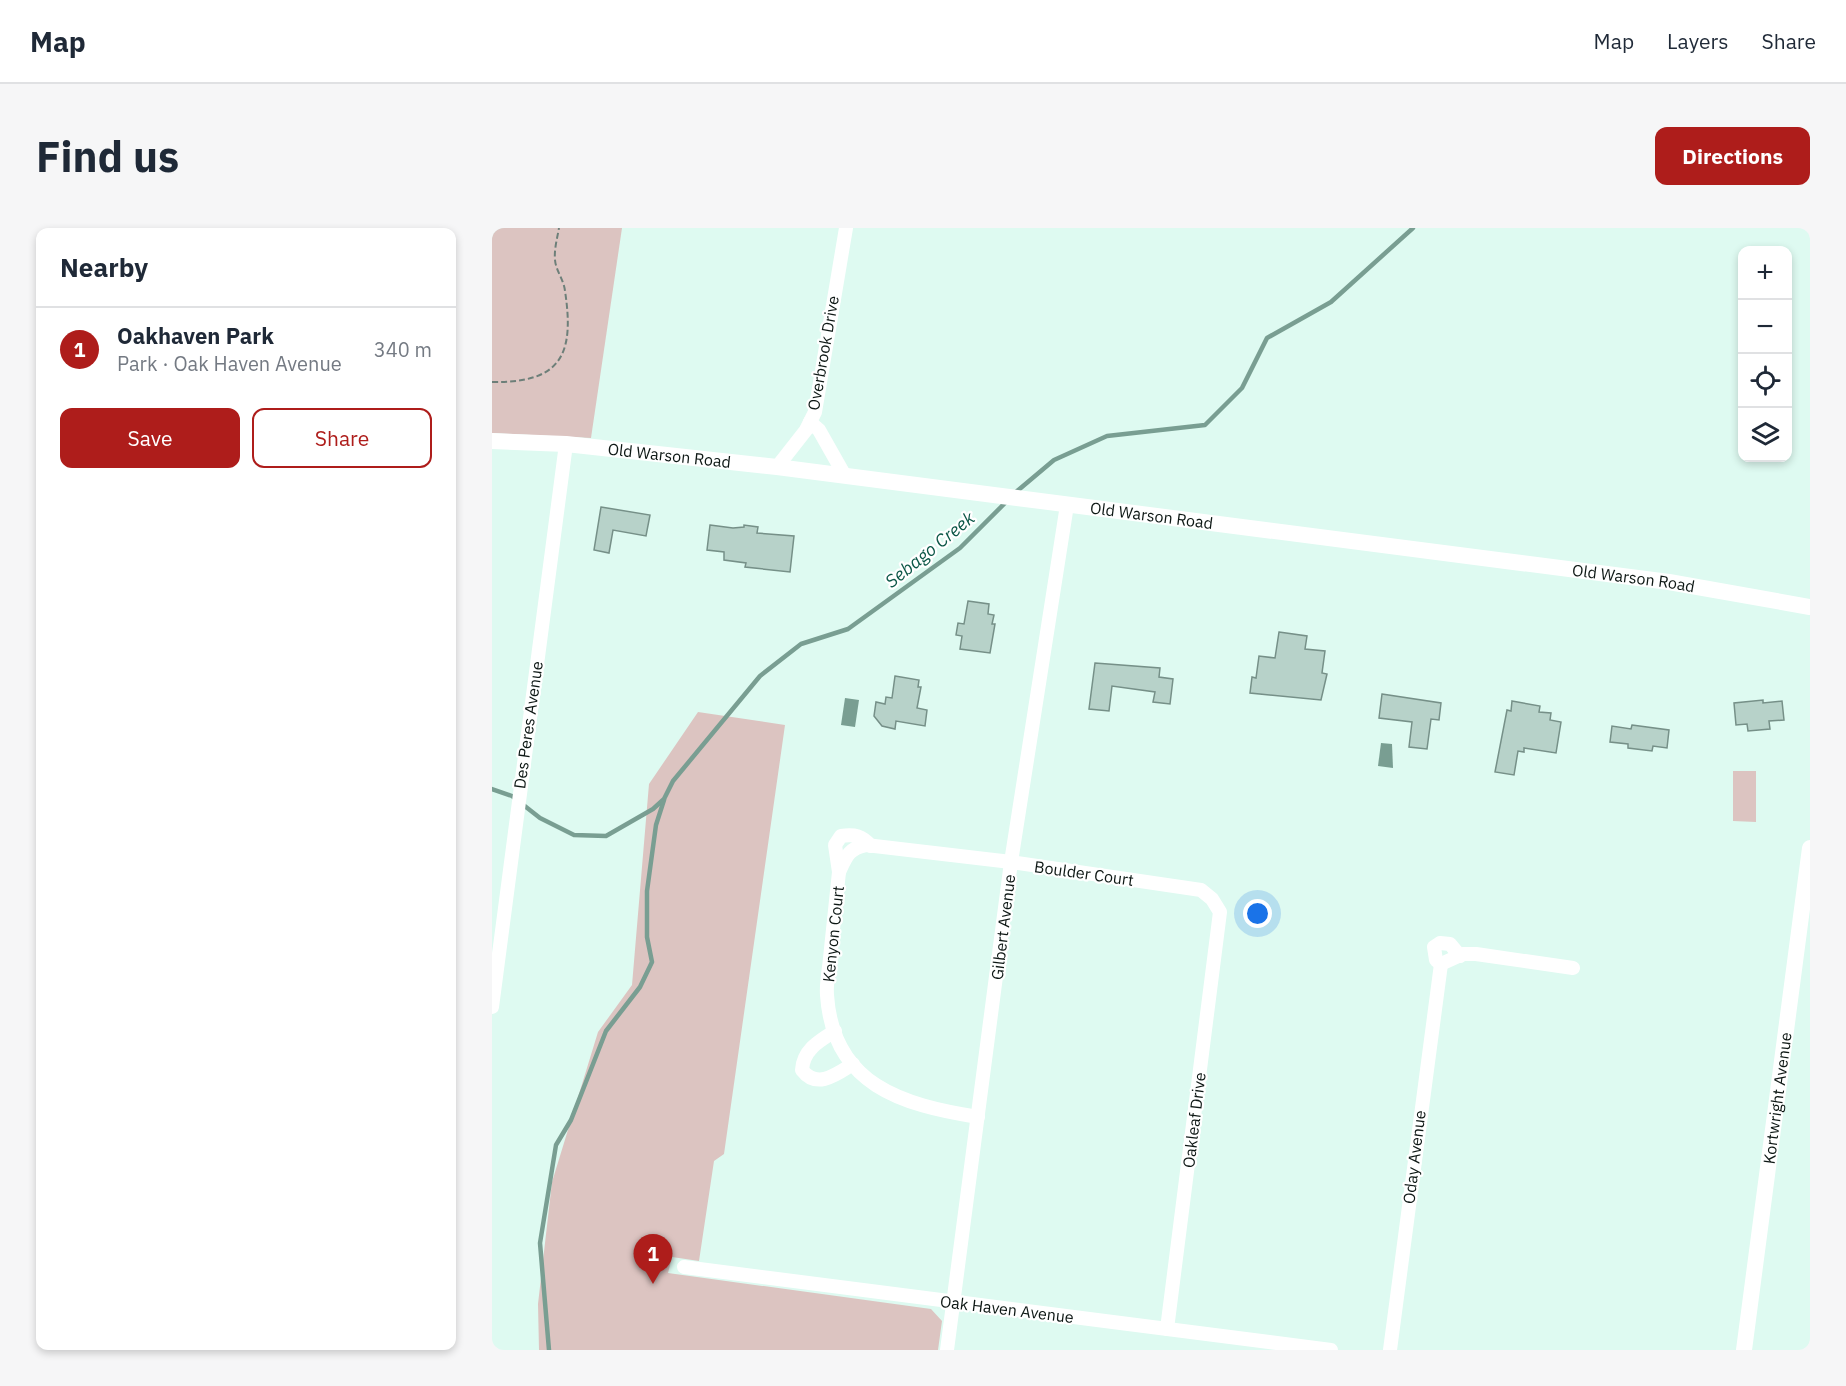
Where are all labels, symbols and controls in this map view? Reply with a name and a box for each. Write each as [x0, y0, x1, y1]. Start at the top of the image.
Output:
text: Map [30, 23, 86, 60]
text: Map [1594, 27, 1634, 55]
text: Layers [1667, 27, 1729, 55]
text: Share [1762, 27, 1816, 55]
button: Directions [1655, 127, 1810, 185]
text: Find us [36, 129, 179, 184]
map controls [1738, 246, 1792, 462]
button: + [1738, 246, 1792, 300]
text: Nearby [60, 250, 148, 284]
street label: Overbrook Drive [803, 294, 843, 412]
button: − [1738, 300, 1792, 354]
text: Oakhaven Park [117, 321, 274, 350]
text: 1 [74, 336, 86, 363]
text: 340 m [374, 336, 432, 363]
text: Park · Oak Haven Avenue [117, 350, 342, 377]
button: locate [1738, 354, 1792, 408]
button: Save [60, 408, 240, 468]
button: Share [252, 408, 432, 468]
button: layers [1738, 408, 1792, 462]
street label: Old Warson Road [607, 439, 732, 472]
street label: Old Warson Road [1089, 497, 1214, 533]
water label: Sebago Creek [880, 506, 980, 593]
street label: Old Warson Road [1571, 560, 1697, 596]
street label: Des Peres Avenue [509, 660, 547, 790]
street label: Boulder Court [1033, 856, 1135, 890]
street label: Gilbert Avenue [987, 873, 1019, 981]
street label: Kenyon Court [818, 885, 848, 983]
your location [1243, 899, 1272, 928]
street label: Kortwright Avenue [1759, 1031, 1796, 1165]
street label: Oakleaf Drive [1178, 1071, 1210, 1169]
street label: Oday Avenue [1398, 1109, 1430, 1205]
pin: 1 [634, 1234, 672, 1284]
street label: Oak Haven Avenue [939, 1291, 1075, 1327]

